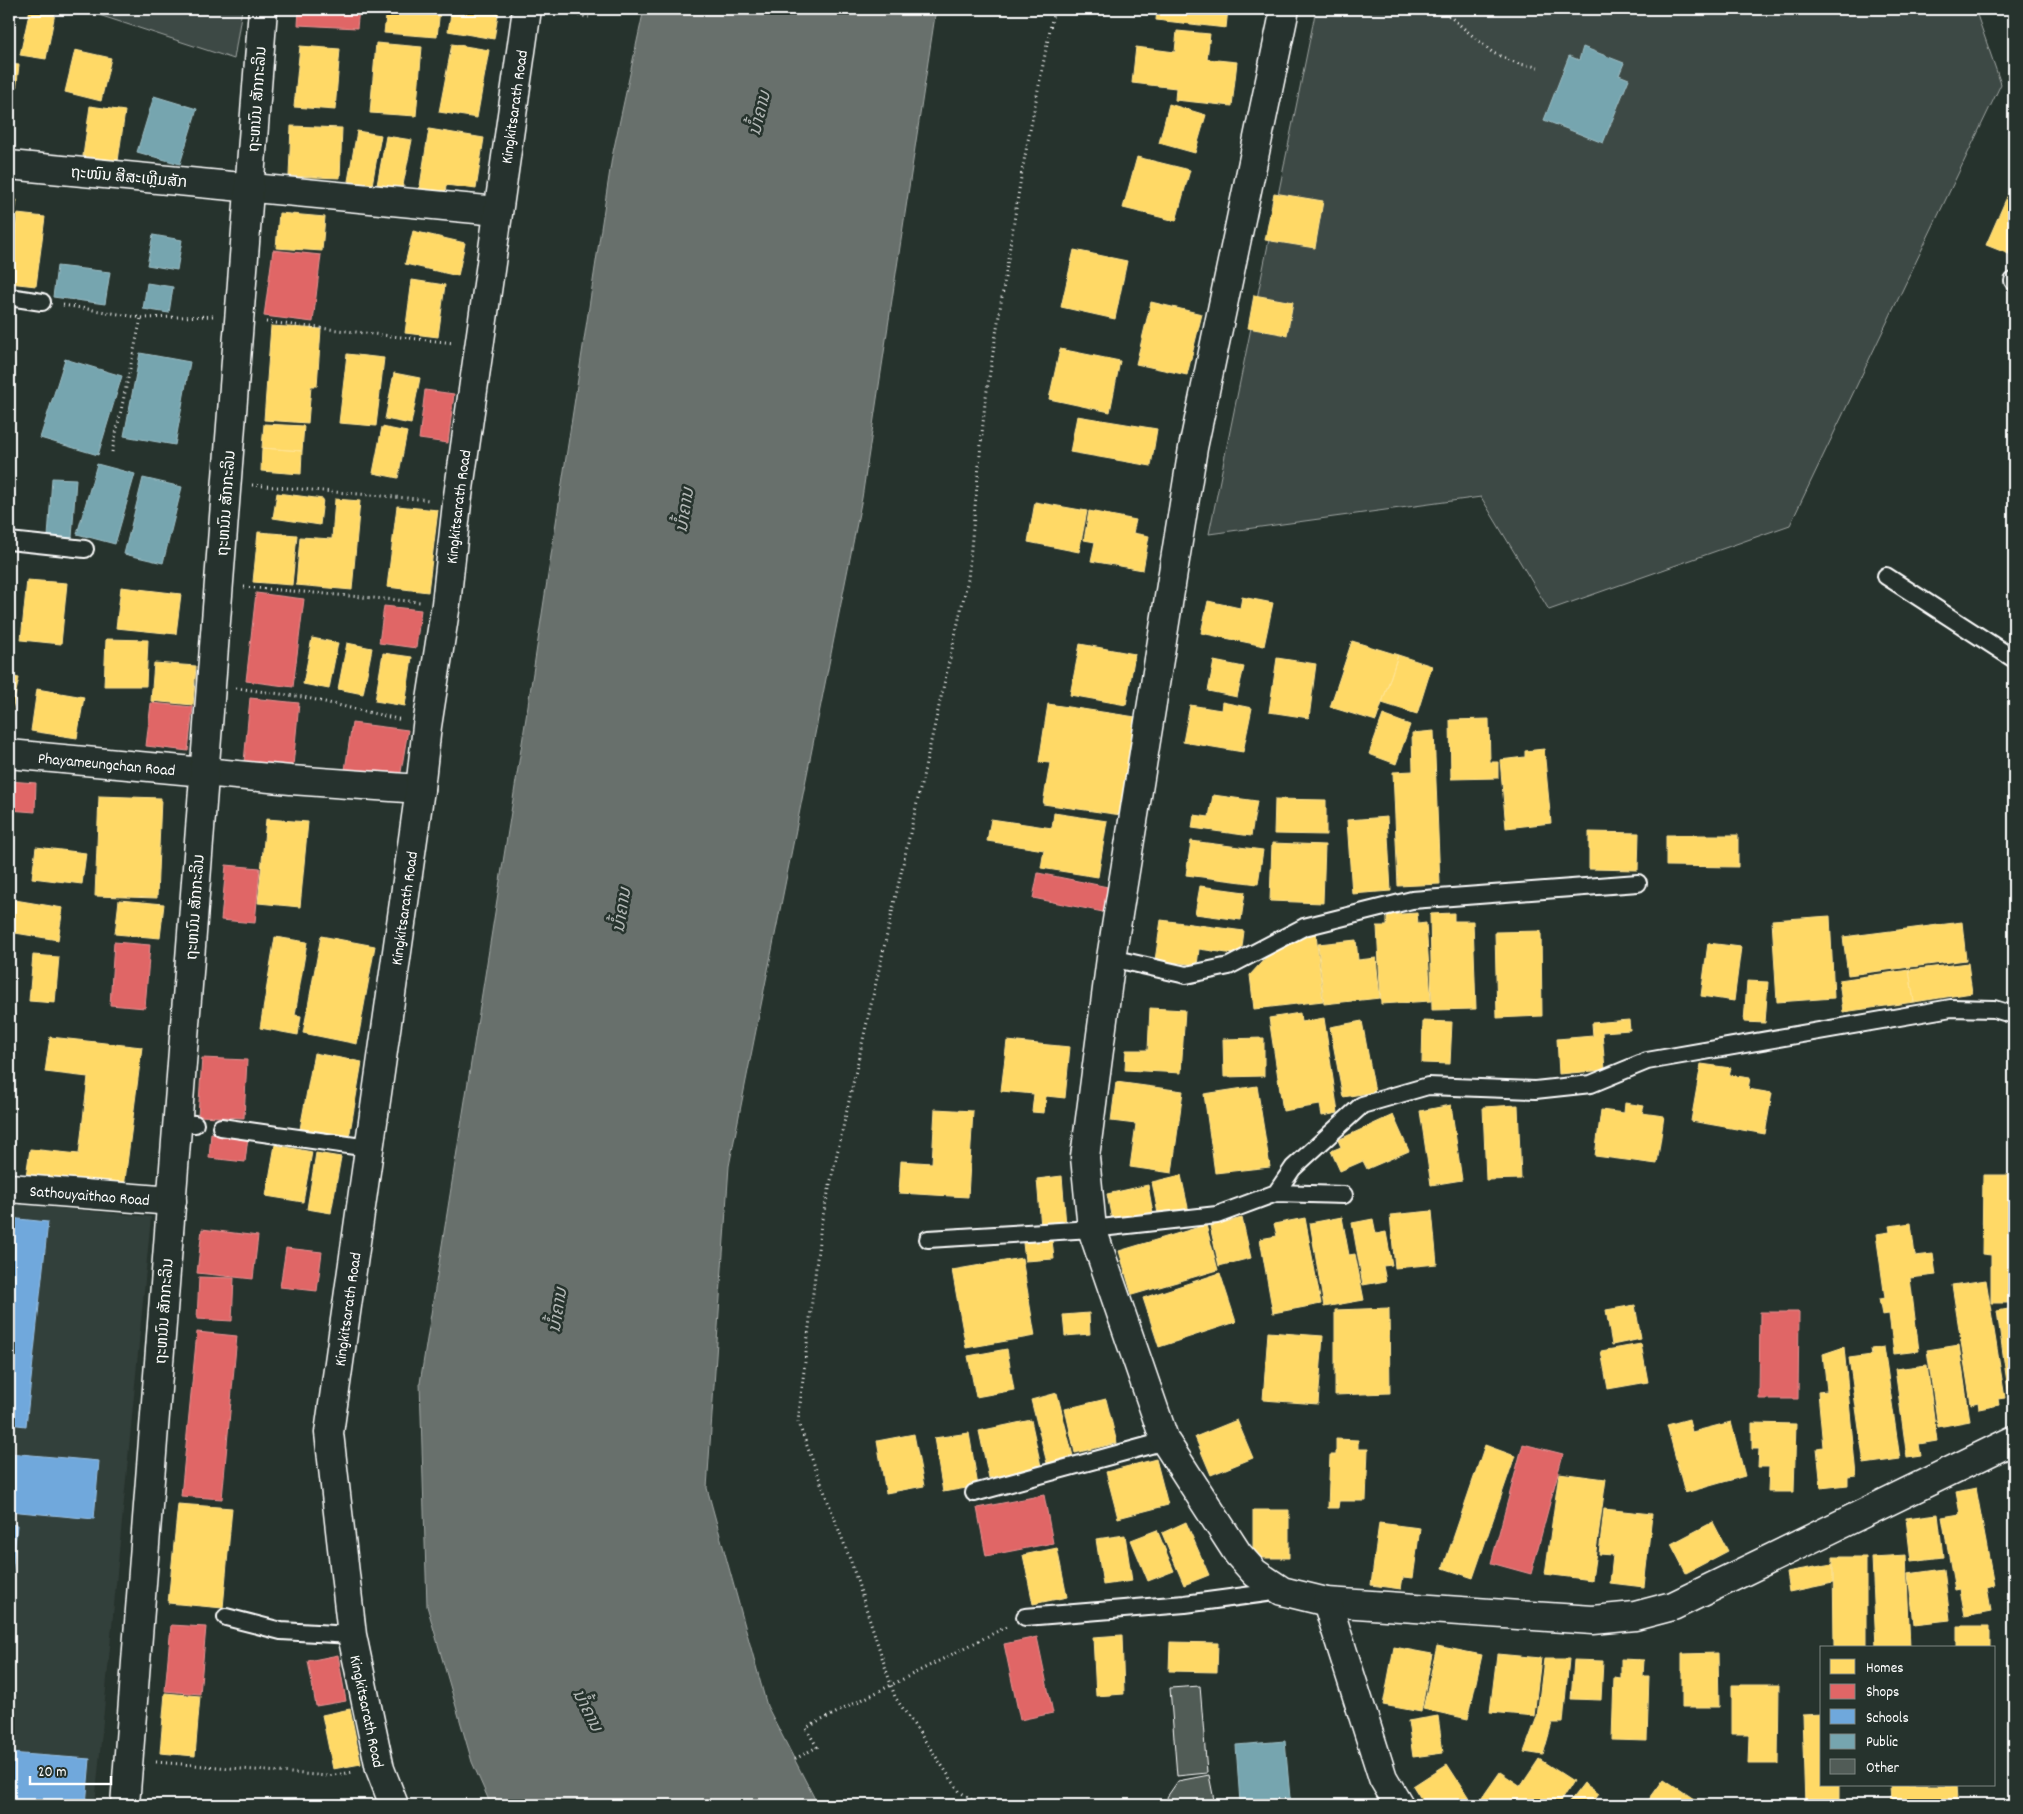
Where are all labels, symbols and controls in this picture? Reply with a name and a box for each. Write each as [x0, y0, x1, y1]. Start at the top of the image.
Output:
street label: ຖະຫນົນ ສັກກະລິນ [243, 45, 274, 153]
street label: Kingkitsarath Road [496, 49, 535, 165]
water label: ນ້ຳຄານ [740, 86, 779, 138]
street label: ຖະໜົນ ສີສະເຫຼີມສັກ [69, 162, 188, 195]
street label: ຖະຫນົນ ສັກກະລິນ [212, 449, 243, 557]
street label: Kingkitsarath Road [441, 449, 478, 565]
water label: ນ້ຳຄານ [667, 484, 703, 534]
street label: Phayameungchan Road [37, 748, 176, 783]
street label: Kingkitsarath Road [386, 850, 425, 967]
street label: ຖະຫນົນ ສັກກະລິນ [181, 853, 212, 961]
water label: ນ້ຳຄານ [604, 884, 640, 934]
street label: Sathouyaithao Road [29, 1181, 150, 1213]
street label: Kingkitsarath Road [330, 1251, 368, 1368]
street label: ຖະຫນົນ ສັກກະລິນ [150, 1257, 181, 1365]
water label: ນ້ຳຄານ [540, 1284, 576, 1334]
legend [1820, 1646, 1996, 1786]
street label: Kingkitsarath Road [342, 1653, 389, 1770]
text: Homes [1866, 1658, 1904, 1680]
text: Shops [1866, 1682, 1899, 1704]
water label: ນ້ຳຄານ [564, 1684, 612, 1739]
text: Schools [1866, 1708, 1909, 1730]
text: Public [1866, 1732, 1898, 1754]
scale bar [30, 1754, 111, 1786]
text: Other [1866, 1758, 1900, 1780]
text: 20 m [38, 1762, 66, 1784]

